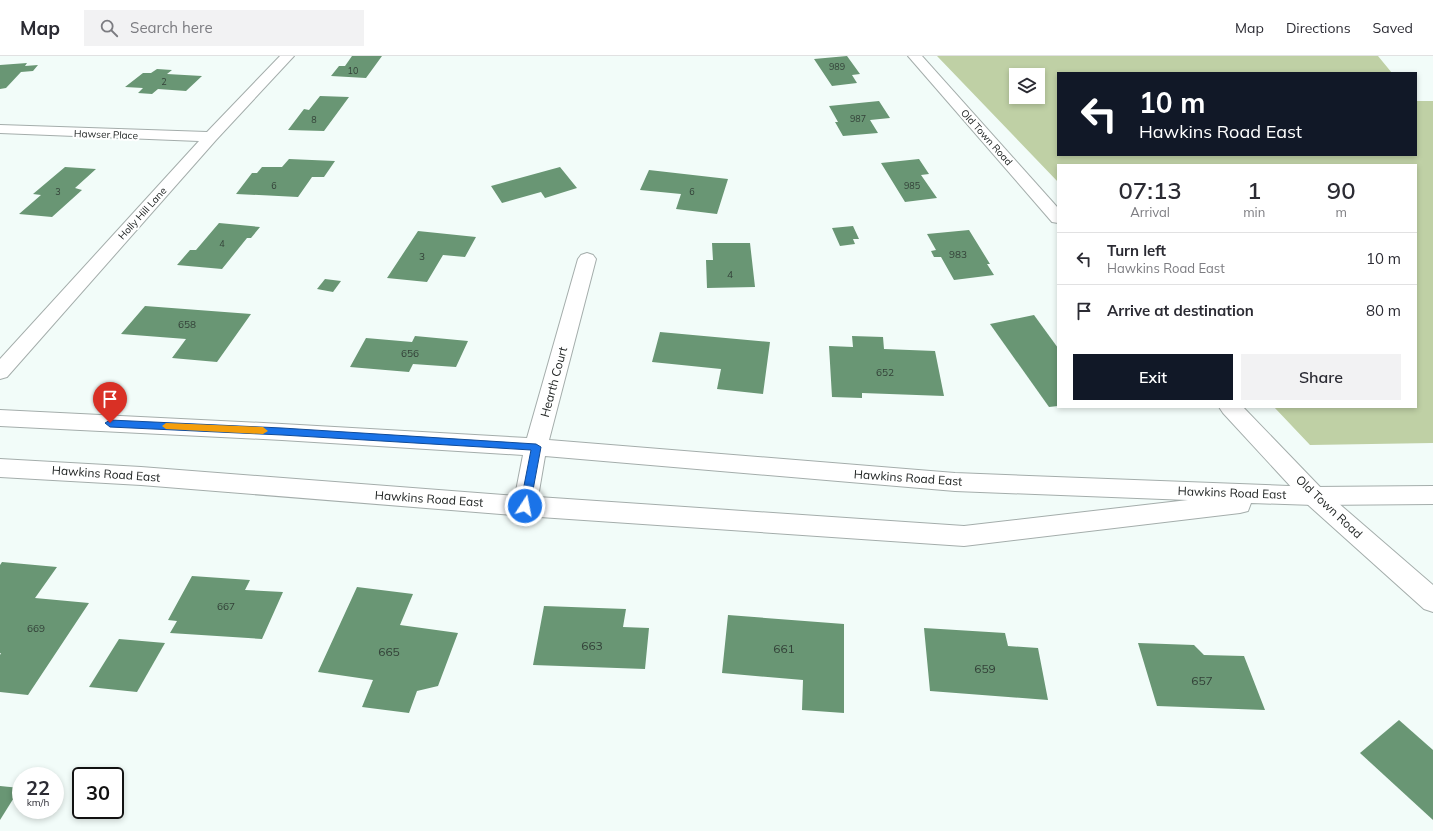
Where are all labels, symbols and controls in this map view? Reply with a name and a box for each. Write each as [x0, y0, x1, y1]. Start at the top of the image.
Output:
search box [84, 10, 364, 46]
text: Map [20, 16, 60, 40]
icon: search [98, 17, 120, 39]
text: Search here [130, 18, 213, 37]
text: Map [1235, 19, 1264, 37]
text: Directions [1286, 19, 1351, 37]
text: Saved [1373, 19, 1413, 37]
house number: 989 [829, 61, 845, 72]
house number: 10 [348, 65, 358, 76]
map controls [1009, 68, 1045, 104]
button: layers [1009, 68, 1045, 104]
house number: 2 [161, 76, 167, 87]
text: 10 m [1139, 85, 1205, 120]
icon: left [1073, 88, 1125, 140]
street label: Old Town Road [958, 106, 1015, 168]
house number: 987 [850, 113, 866, 124]
house number: 8 [311, 114, 317, 125]
text: Hawkins Road East [1139, 120, 1302, 143]
street label: Hawser Place [74, 127, 138, 142]
text: 07:13 [1118, 175, 1182, 205]
text: 1 [1247, 175, 1261, 205]
text: 90 [1327, 175, 1356, 205]
house number: 6 [271, 180, 277, 191]
house number: 985 [904, 180, 921, 191]
street label: Holly Hill Lane [115, 184, 169, 242]
house number: 3 [55, 186, 61, 197]
house number: 6 [689, 186, 695, 197]
text: Arrival [1130, 204, 1170, 220]
text: min [1243, 204, 1265, 220]
text: m [1335, 204, 1347, 220]
house number: 4 [219, 238, 225, 249]
text: Turn left [1107, 241, 1166, 260]
house number: 983 [949, 248, 967, 261]
icon: left [1073, 248, 1095, 270]
text: 10 m [1366, 249, 1401, 268]
house number: 3 [419, 250, 425, 263]
text: Hawkins Road East [1107, 260, 1225, 276]
house number: 4 [727, 268, 733, 281]
icon: arrive [1073, 300, 1095, 322]
text: Arrive at destination [1107, 301, 1254, 320]
text: 80 m [1366, 301, 1401, 320]
house number: 658 [178, 318, 196, 331]
street label: Hearth Court [537, 345, 570, 419]
house number: 656 [401, 347, 419, 360]
button: Exit [1073, 354, 1233, 400]
button: Share [1241, 354, 1401, 400]
house number: 652 [876, 366, 894, 379]
pin [93, 382, 127, 423]
icon: arrive [99, 388, 121, 410]
street label: Hawkins Road East [51, 462, 161, 485]
street label: Hawkins Road East [853, 466, 963, 489]
street label: Old Town Road [1293, 472, 1366, 541]
street label: Hawkins Road East [1177, 483, 1287, 502]
position arrow [504, 485, 546, 527]
street label: Hawkins Road East [374, 487, 484, 510]
house number: 667 [217, 600, 235, 613]
house number: 669 [27, 622, 45, 635]
house number: 663 [581, 638, 603, 653]
house number: 661 [773, 641, 795, 656]
house number: 665 [378, 644, 400, 659]
house number: 659 [974, 661, 996, 676]
house number: 657 [1191, 673, 1213, 688]
speed limit sign: 30 [72, 767, 124, 819]
text: 22 [26, 775, 50, 800]
text: km/h [27, 796, 49, 809]

